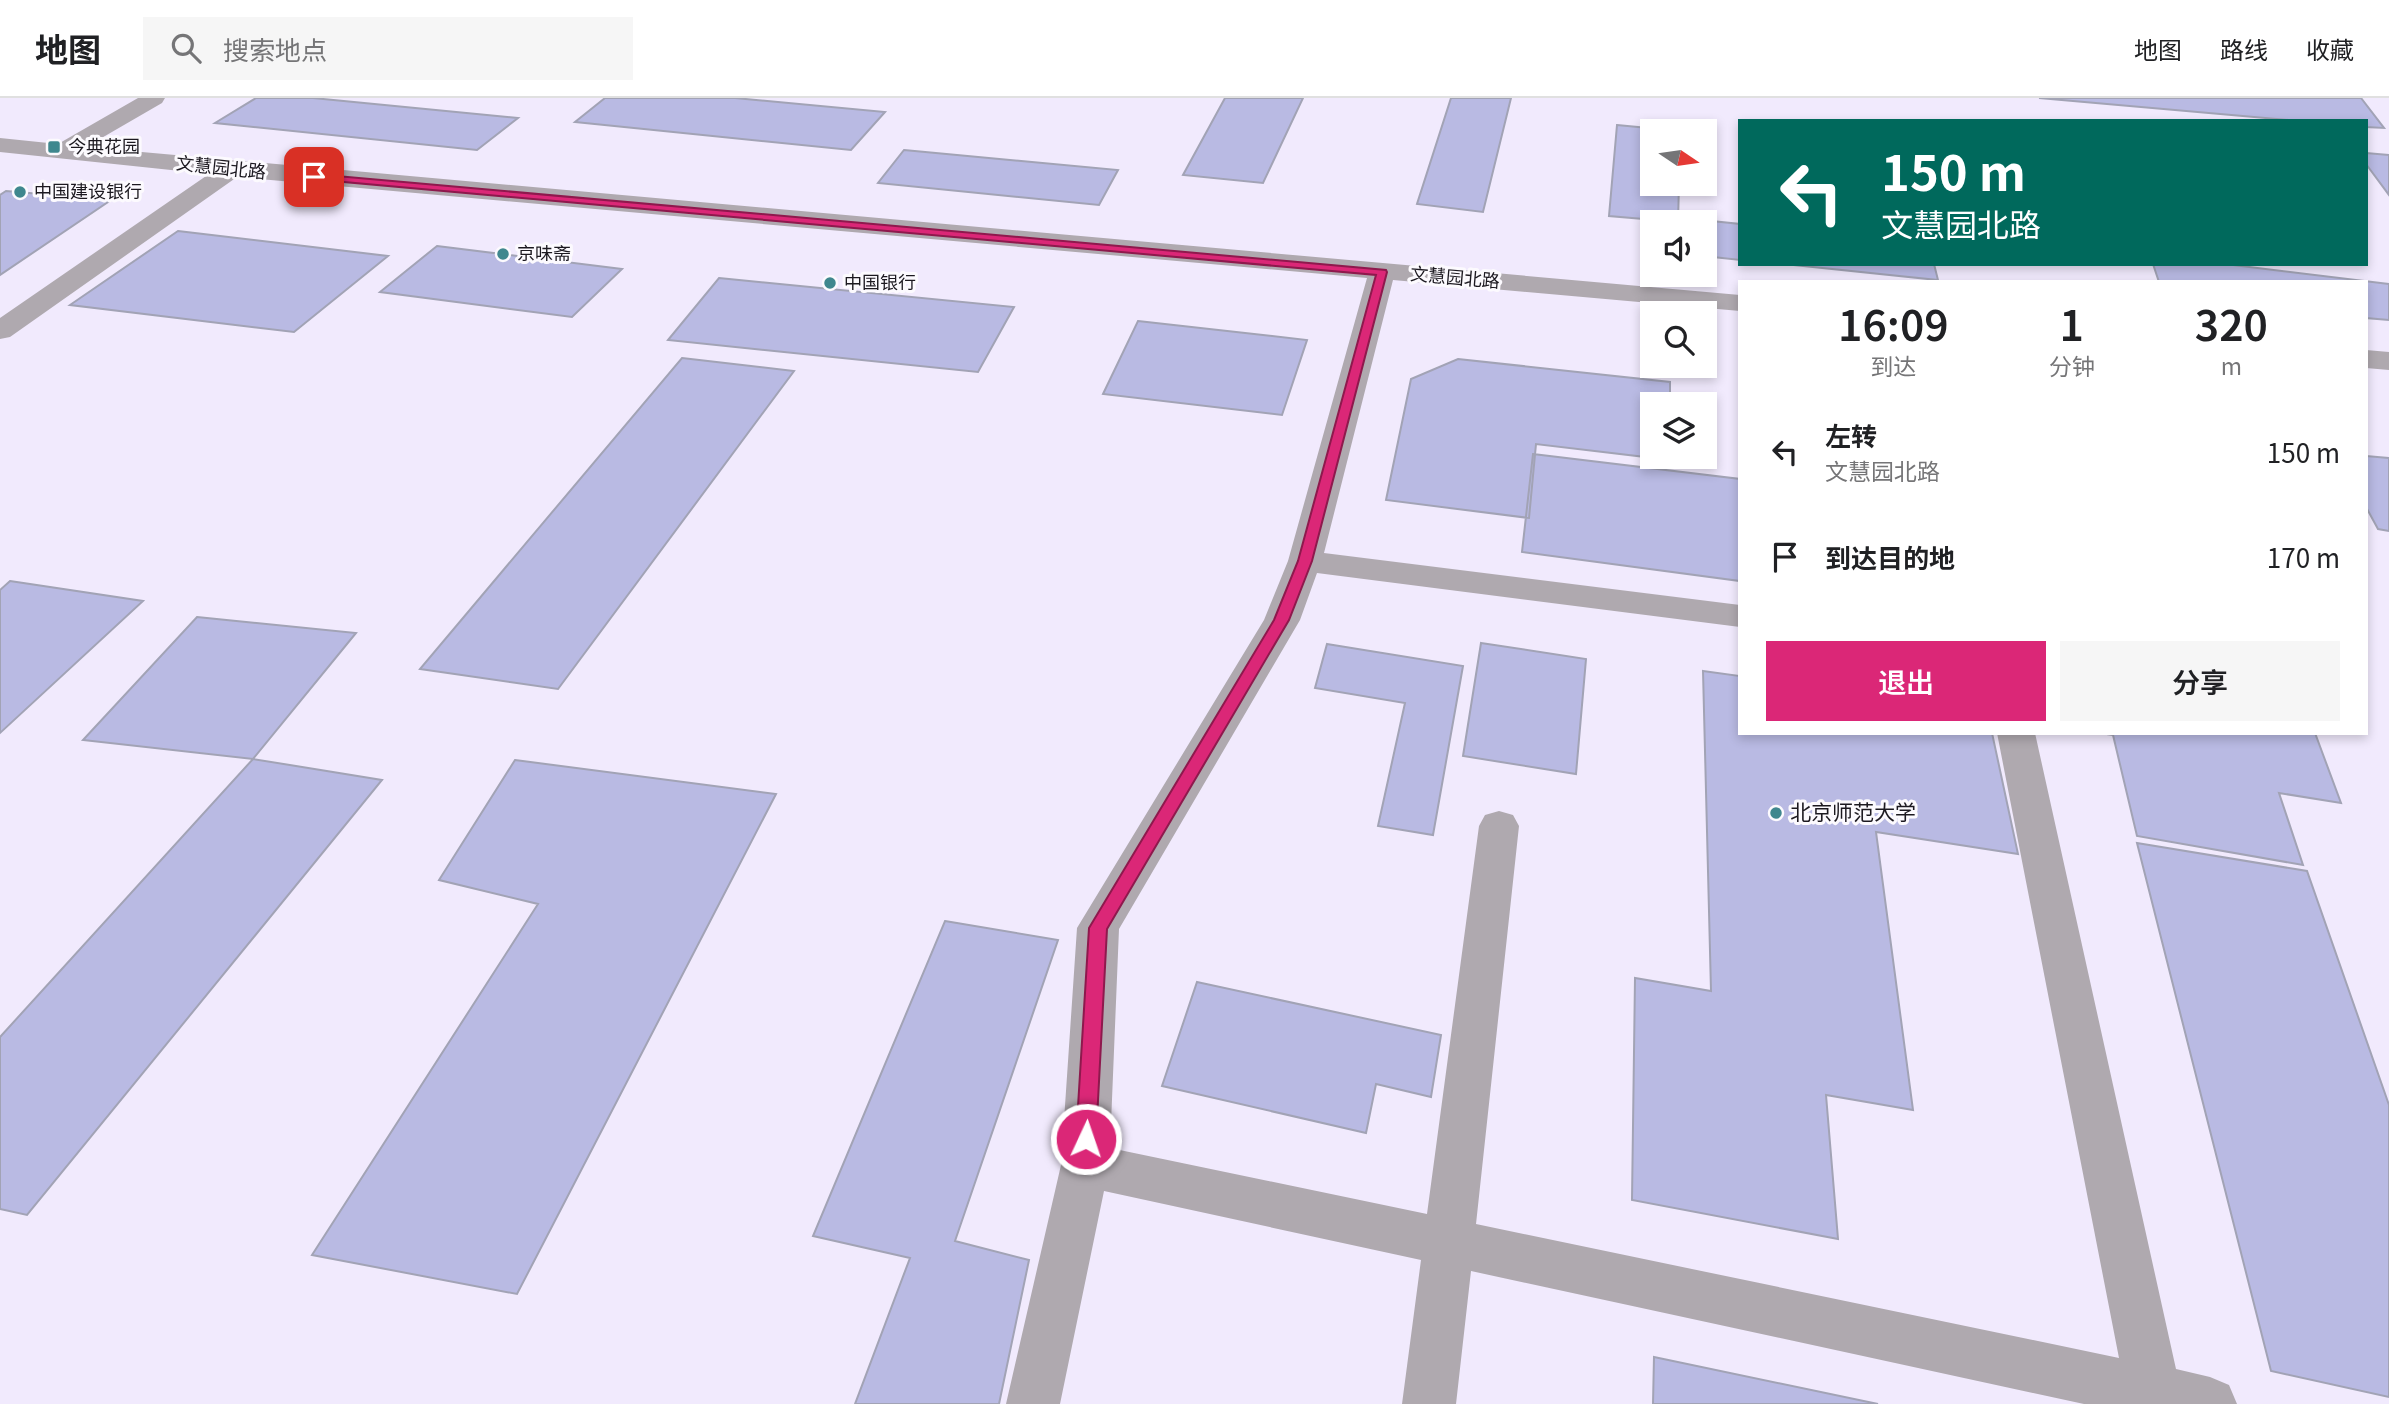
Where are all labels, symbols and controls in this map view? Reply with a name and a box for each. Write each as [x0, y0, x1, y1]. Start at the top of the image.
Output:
search box [143, 17, 633, 80]
text: 地图 [35, 24, 101, 72]
icon: search [167, 29, 205, 67]
text: 搜索地点 [223, 30, 327, 67]
text: 地图 [2134, 31, 2182, 66]
text: 路线 [2220, 31, 2268, 66]
text: 收藏 [2306, 31, 2354, 66]
north arrow [1640, 119, 1717, 196]
map controls [1640, 119, 1717, 469]
place label: 今典花园 [68, 132, 140, 158]
text: 150 m [1881, 134, 2026, 205]
marker: 今典花园 [46, 139, 62, 155]
pin [284, 147, 344, 207]
icon: left [1766, 147, 1857, 238]
street label: 文慧园北路 [175, 148, 267, 184]
icon: arrive [295, 158, 333, 196]
place label: 中国建设银行 [34, 177, 142, 203]
marker: 中国建设银行 [12, 184, 28, 200]
text: 文慧园北路 [1881, 200, 2041, 246]
button: sound [1640, 210, 1717, 287]
place label: 京味斋 [517, 239, 571, 265]
marker: 京味斋 [495, 246, 511, 262]
street label: 文慧园北路 [1409, 259, 1501, 293]
place label: 中国银行 [844, 268, 916, 294]
marker: 中国银行 [822, 275, 838, 291]
text: 16:09 [1838, 292, 1949, 353]
text: 1 [2060, 292, 2084, 353]
text: 320 [2195, 292, 2268, 353]
button: search [1640, 301, 1717, 378]
text: 到达 [1870, 348, 1916, 382]
text: 分钟 [2049, 348, 2095, 382]
text: m [2221, 348, 2242, 382]
button: layers [1640, 392, 1717, 469]
text: 左转 [1825, 416, 1877, 453]
icon: left [1766, 433, 1804, 471]
text: 150 m [2267, 433, 2340, 470]
text: 文慧园北路 [1825, 453, 1940, 487]
icon: arrive [1766, 538, 1804, 576]
text: 到达目的地 [1825, 538, 1955, 575]
text: 170 m [2267, 538, 2340, 575]
button: 退出 [1766, 641, 2046, 721]
button: 分享 [2060, 641, 2340, 721]
place label: 北京师范大学 [1790, 796, 1916, 826]
marker: 北京师范大学 [1768, 805, 1784, 821]
position arrow [1049, 1102, 1123, 1176]

